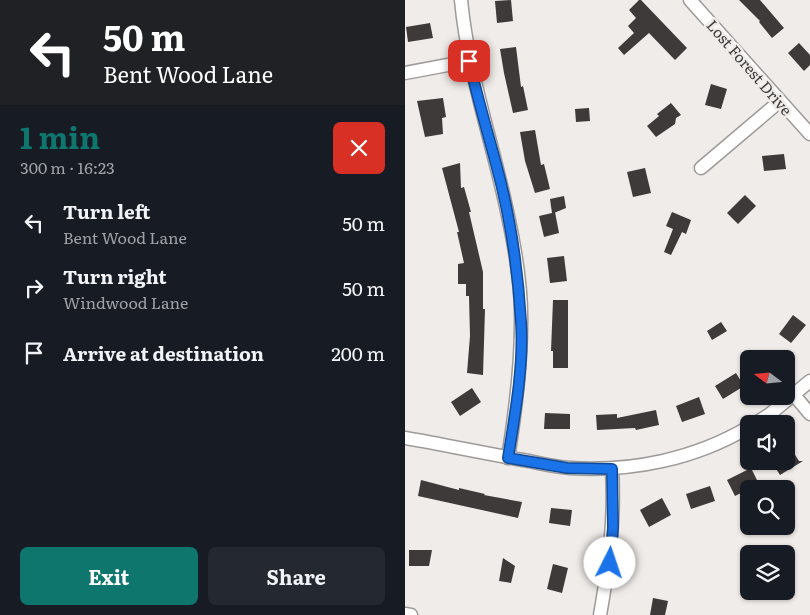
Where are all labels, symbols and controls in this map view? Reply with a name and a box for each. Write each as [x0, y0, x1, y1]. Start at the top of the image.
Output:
text: 50 m [103, 10, 186, 62]
street label: Lost Forest Drive [702, 14, 798, 120]
icon: left [20, 20, 85, 85]
pin [448, 40, 490, 82]
icon: arrive [455, 47, 483, 75]
text: Bent Wood Lane [103, 57, 273, 90]
text: 1 min [20, 114, 100, 158]
button: close [333, 122, 385, 174]
text: 300 m · 16:23 [20, 155, 115, 179]
text: Turn left [63, 197, 150, 225]
icon: left [20, 209, 48, 237]
text: 50 m [342, 209, 385, 237]
text: Bent Wood Lane [63, 225, 187, 249]
text: Turn right [63, 262, 167, 290]
icon: right [20, 274, 48, 302]
text: 50 m [342, 274, 385, 302]
text: Windwood Lane [63, 290, 188, 314]
icon: arrive [20, 339, 48, 367]
text: Arrive at destination [63, 339, 264, 367]
text: 200 m [331, 339, 385, 367]
north arrow [740, 350, 795, 405]
map controls [740, 350, 795, 600]
button: sound [740, 415, 795, 470]
button: search [740, 480, 795, 535]
position arrow [583, 536, 635, 588]
button: layers [740, 545, 795, 600]
button: Exit [20, 547, 198, 605]
button: Share [208, 547, 385, 605]

